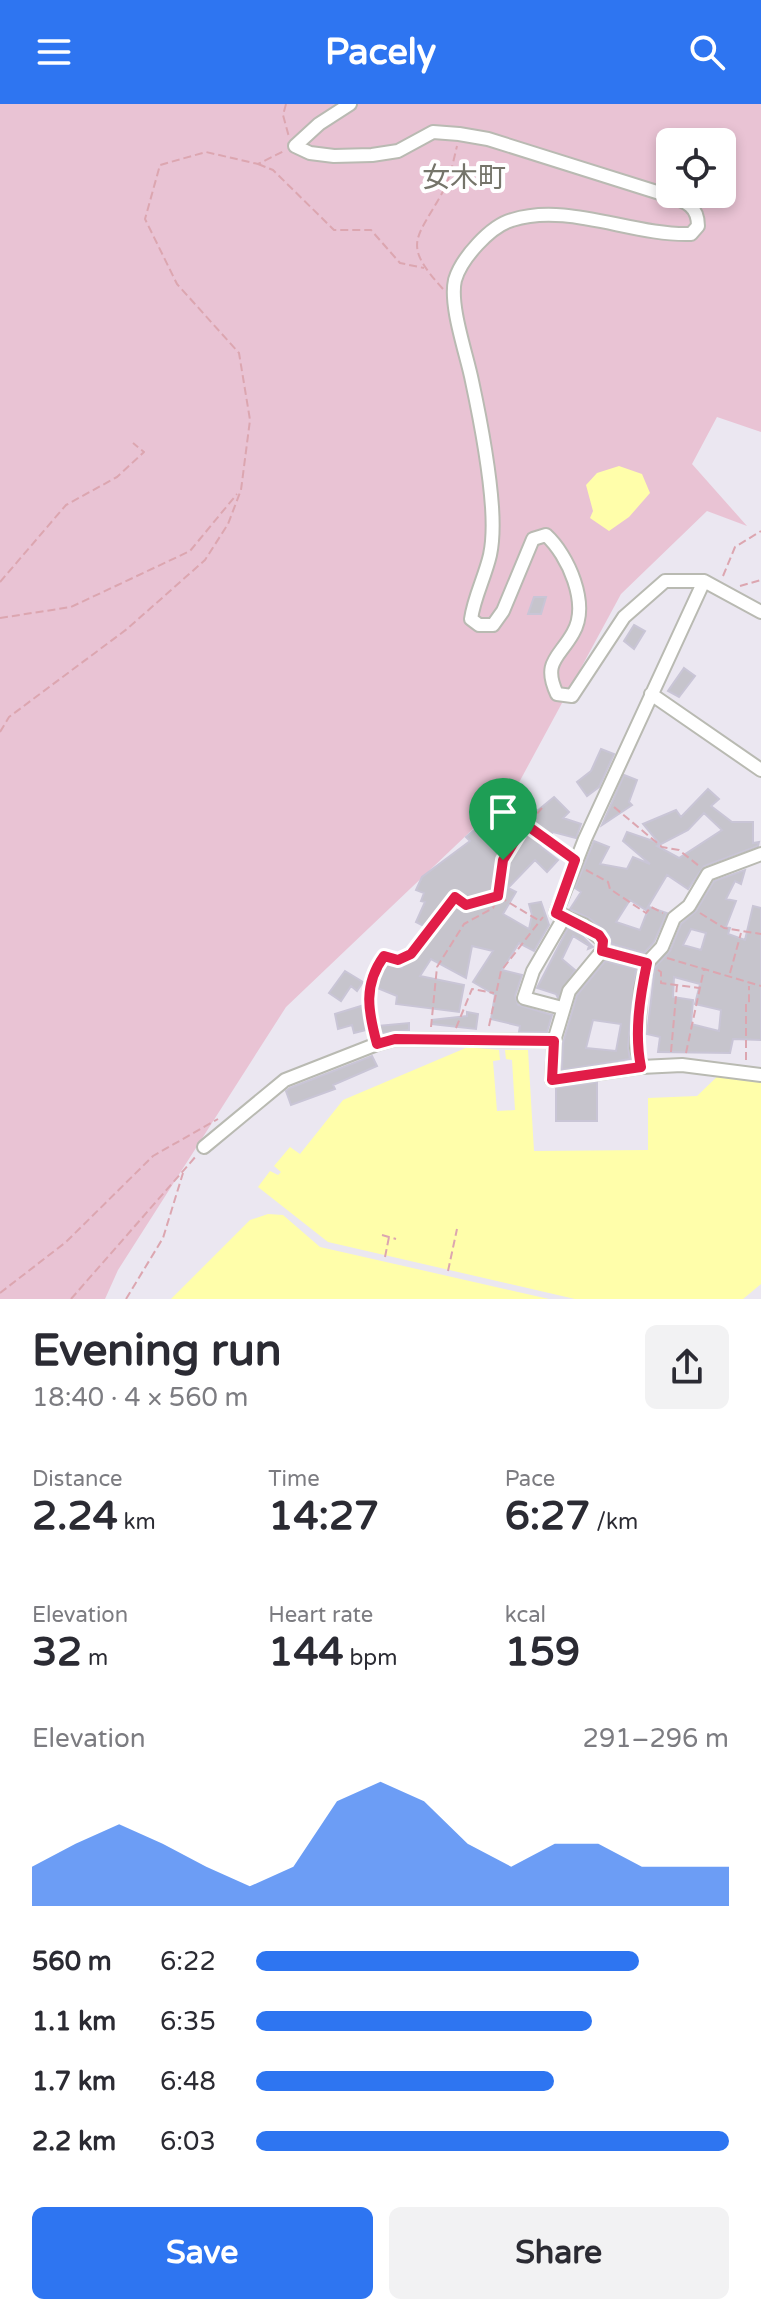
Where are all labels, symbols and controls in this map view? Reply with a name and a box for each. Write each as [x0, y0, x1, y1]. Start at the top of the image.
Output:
icon: menu [32, 30, 76, 74]
icon: search [685, 30, 729, 74]
text: Pacely [325, 31, 436, 74]
map controls [656, 128, 736, 208]
button: locate [656, 128, 736, 208]
district label: 女木町 [422, 161, 506, 195]
pin [469, 778, 537, 860]
icon: arrive [481, 790, 525, 834]
text: Evening run [32, 1325, 281, 1378]
button: share [645, 1325, 729, 1409]
text: 18:40 · 4 × 560 m [32, 1382, 248, 1413]
text: Distance [32, 1466, 123, 1492]
text: Time [268, 1466, 320, 1492]
text: Pace [505, 1466, 555, 1492]
text: 2.24 [32, 1492, 118, 1540]
text: 14:27 [268, 1492, 379, 1540]
text: 6:27 [505, 1492, 590, 1540]
text: km [118, 1509, 156, 1535]
text: /km [590, 1509, 638, 1535]
text: Elevation [32, 1602, 128, 1628]
text: Heart rate [268, 1602, 373, 1628]
text: kcal [505, 1602, 546, 1628]
text: 32 [32, 1628, 82, 1676]
text: 144 [268, 1628, 344, 1676]
text: 159 [505, 1628, 580, 1676]
text: m [82, 1645, 108, 1671]
text: bpm [344, 1645, 397, 1671]
text: Elevation [32, 1723, 146, 1754]
text: 291–296 m [583, 1723, 729, 1754]
text: 560 m [32, 1946, 112, 1977]
text: 6:22 [160, 1946, 216, 1977]
text: 1.1 km [32, 2006, 116, 2037]
text: 6:35 [160, 2006, 216, 2037]
text: 1.7 km [32, 2066, 116, 2097]
text: 6:48 [160, 2066, 216, 2097]
text: 2.2 km [32, 2126, 116, 2157]
text: 6:03 [160, 2126, 216, 2157]
button: Save [32, 2207, 373, 2299]
button: Share [389, 2207, 729, 2299]

